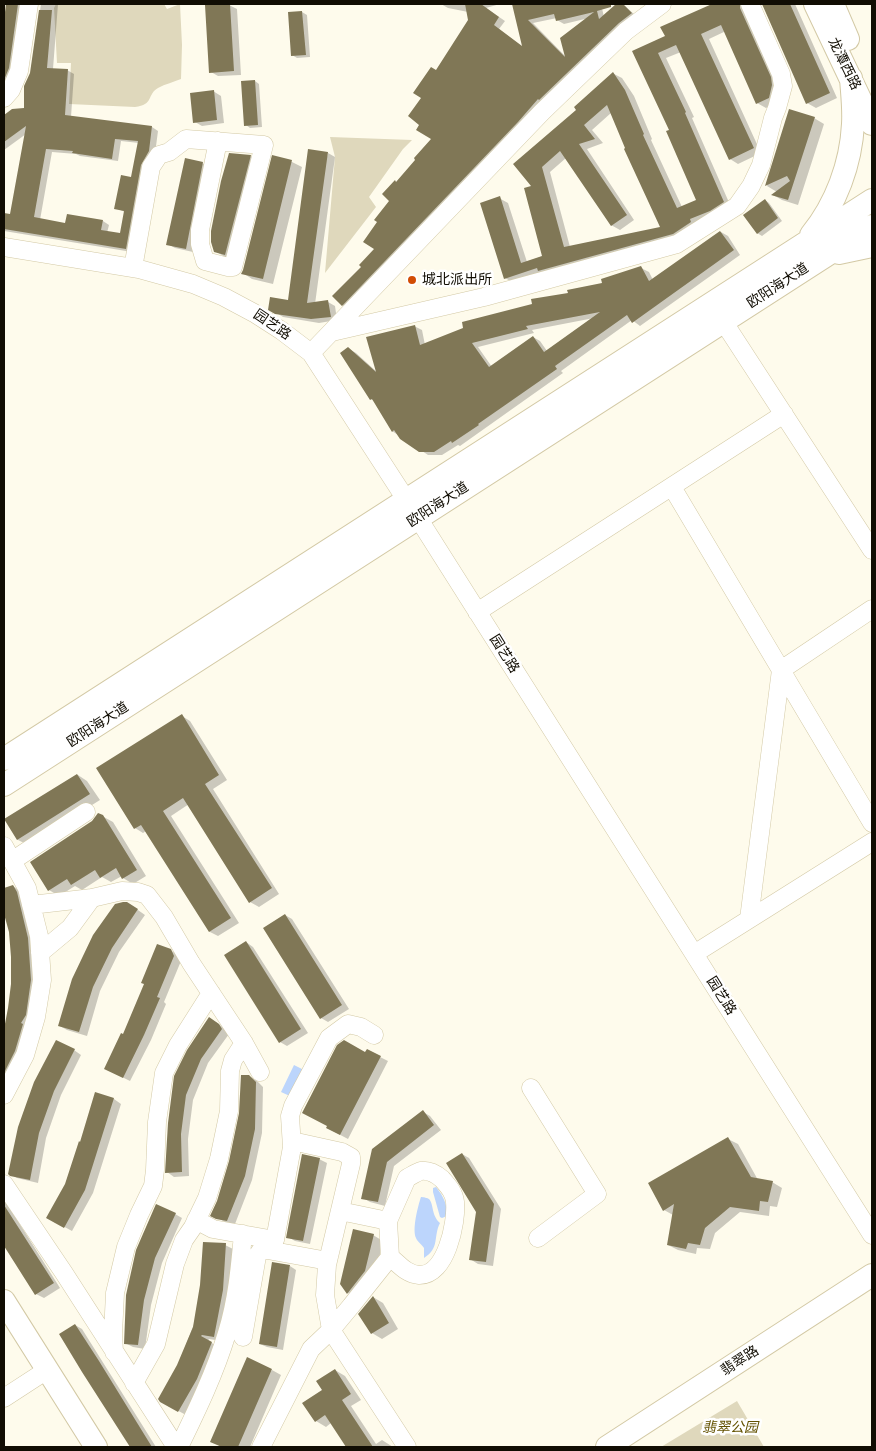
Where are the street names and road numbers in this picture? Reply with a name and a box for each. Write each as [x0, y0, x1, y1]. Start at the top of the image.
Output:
street label: 龙潭西路 [824, 35, 864, 93]
street label: 欧阳海大道 [744, 260, 812, 312]
street label: 园艺路 [250, 306, 294, 344]
street label: 欧阳海大道 [404, 479, 472, 531]
street label: 园艺路 [486, 632, 522, 676]
street label: 欧阳海大道 [64, 699, 132, 751]
street label: 园艺路 [703, 974, 739, 1018]
street label: 翡翠路 [718, 1343, 762, 1379]

